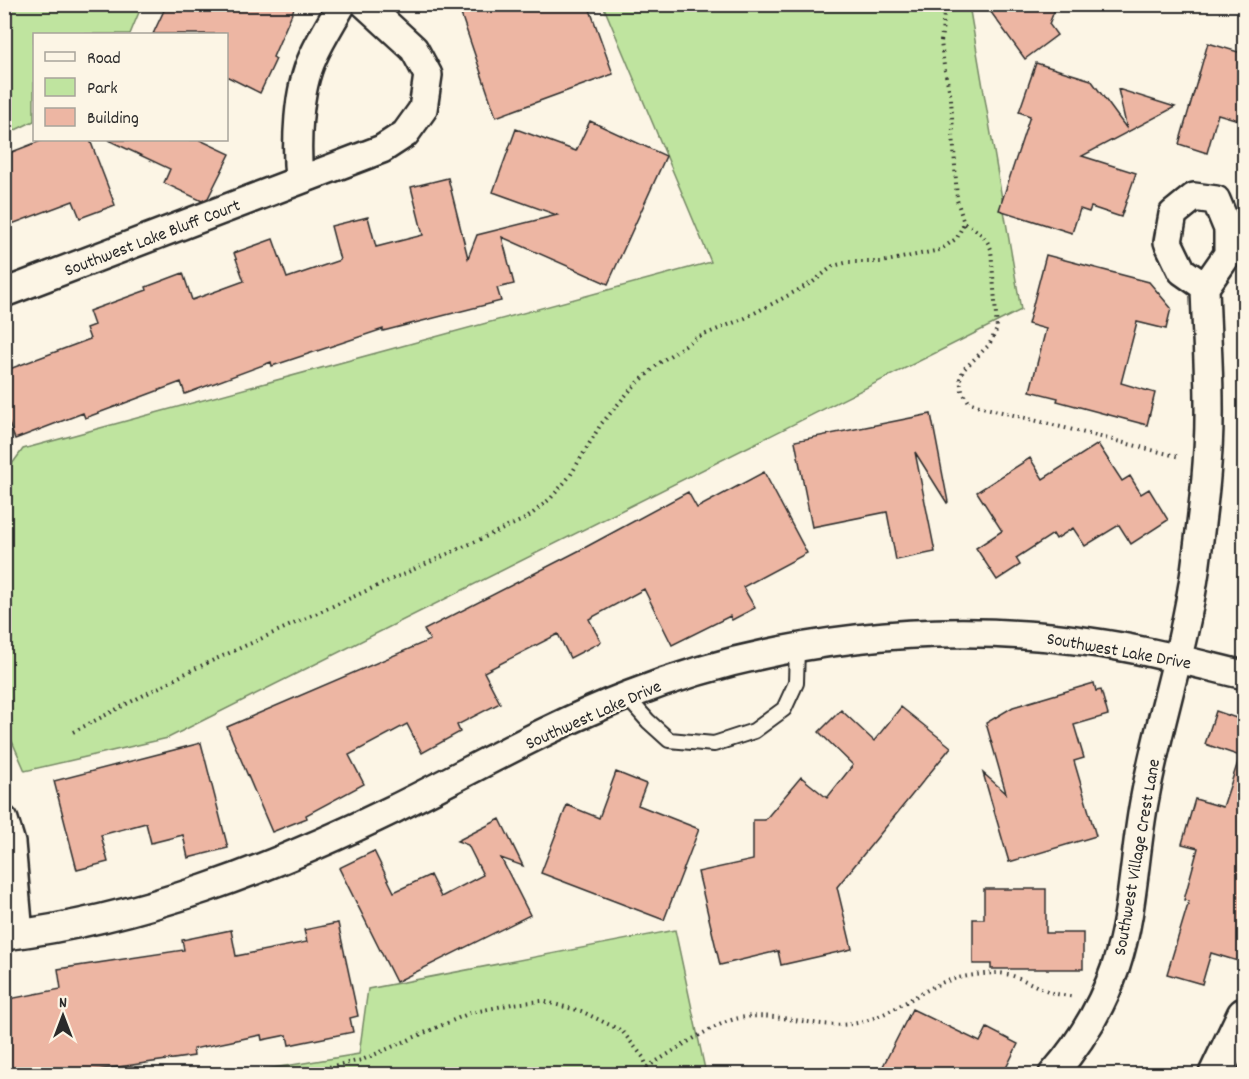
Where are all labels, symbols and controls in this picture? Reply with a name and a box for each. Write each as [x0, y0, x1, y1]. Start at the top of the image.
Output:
legend [33, 33, 228, 141]
text: Road [87, 47, 121, 72]
text: Park [87, 77, 118, 102]
text: Building [87, 107, 139, 132]
street label: Southwest Lake Bluff Court [61, 194, 245, 284]
street label: Southwest Lake Drive [1044, 627, 1193, 677]
street label: Southwest Lake Drive [522, 675, 666, 757]
street label: Southwest Village Crest Lane [1109, 757, 1168, 958]
north arrow [33, 986, 93, 1046]
text: N [59, 992, 67, 1015]

